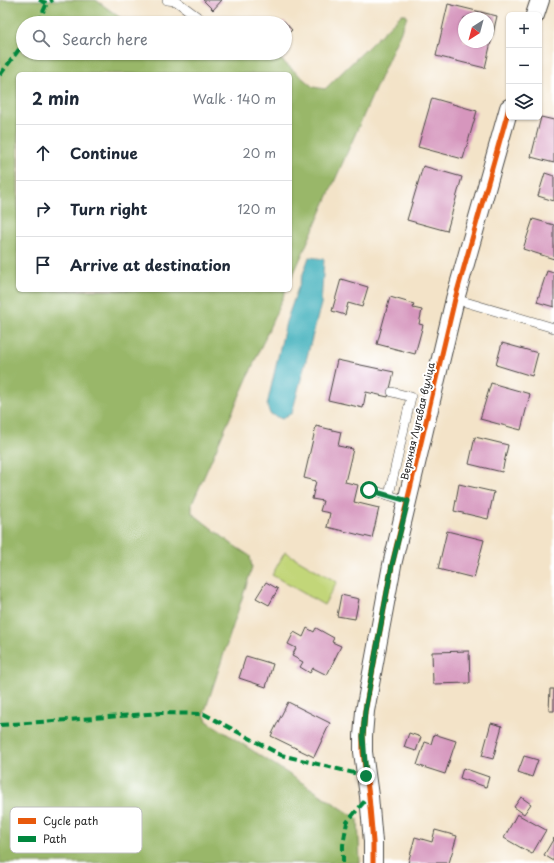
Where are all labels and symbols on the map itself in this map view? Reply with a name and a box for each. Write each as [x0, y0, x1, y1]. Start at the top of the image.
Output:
north arrow [458, 12, 494, 48]
street label: Верхняя Лугавая вуліца [396, 360, 439, 482]
route start [360, 481, 378, 499]
route end [357, 767, 375, 785]
legend [10, 807, 142, 853]
text: Cycle path [43, 812, 98, 829]
text: Path [43, 830, 67, 847]

